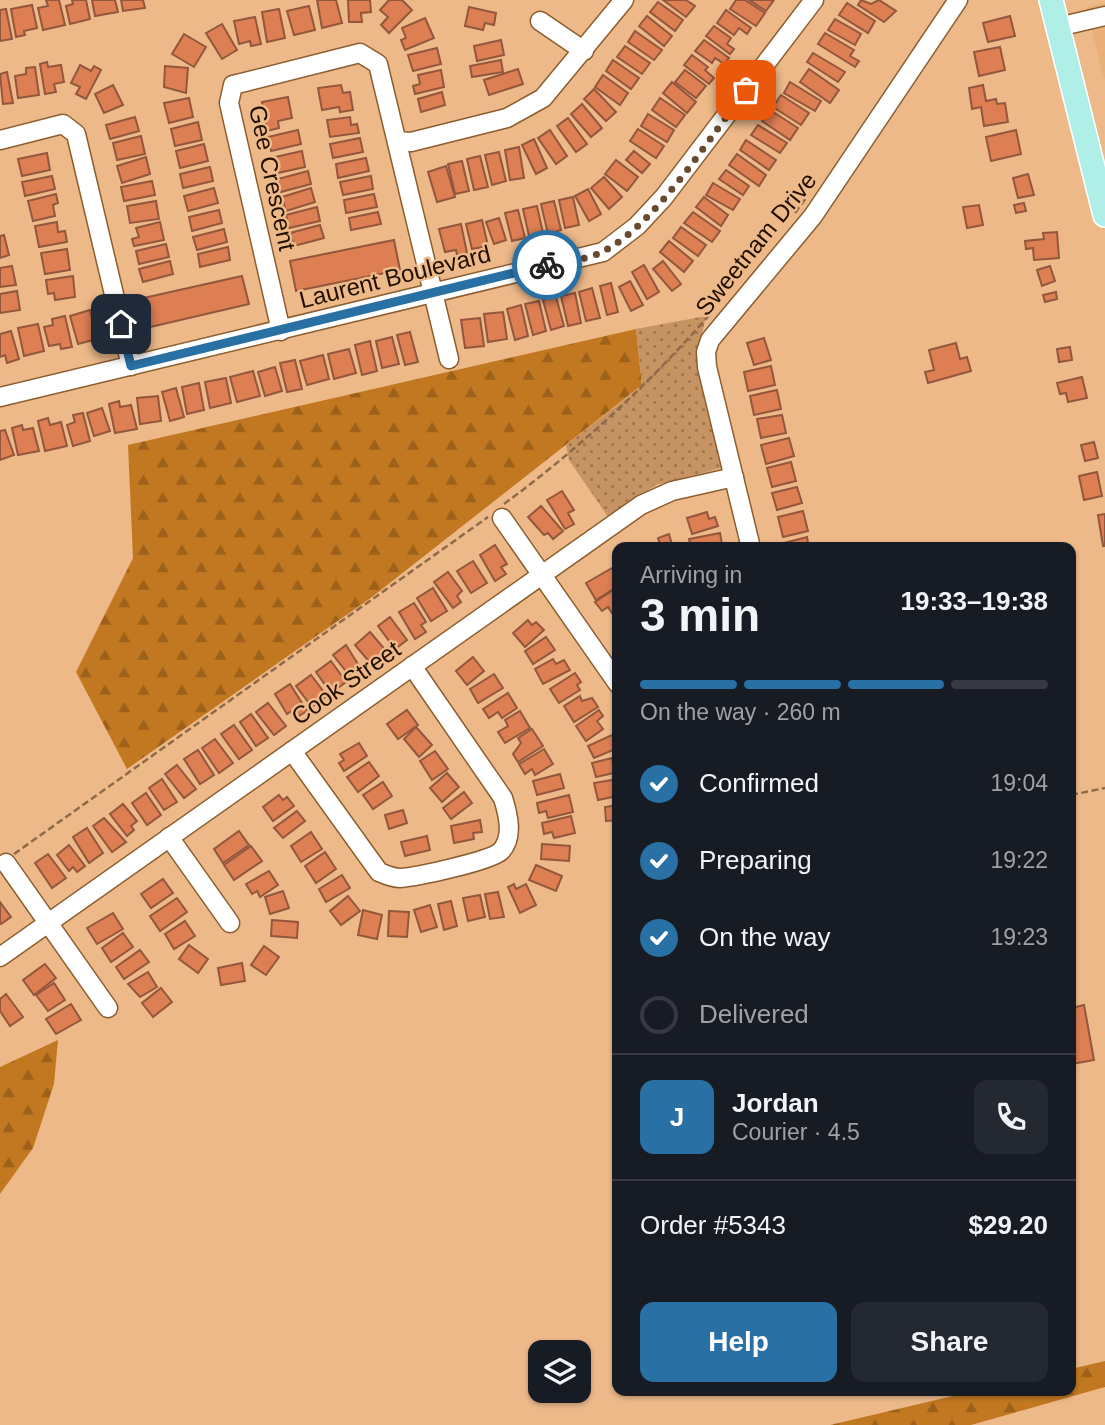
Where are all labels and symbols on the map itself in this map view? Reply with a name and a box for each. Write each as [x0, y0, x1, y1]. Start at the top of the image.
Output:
pin [716, 60, 776, 120]
street label: Gee Crescent [244, 103, 301, 253]
street label: Sweetnam Drive [690, 167, 822, 321]
courier [512, 230, 582, 300]
street label: Laurent Boulevard [296, 240, 493, 313]
pin [91, 294, 151, 354]
street label: Cook Street [286, 635, 406, 730]

